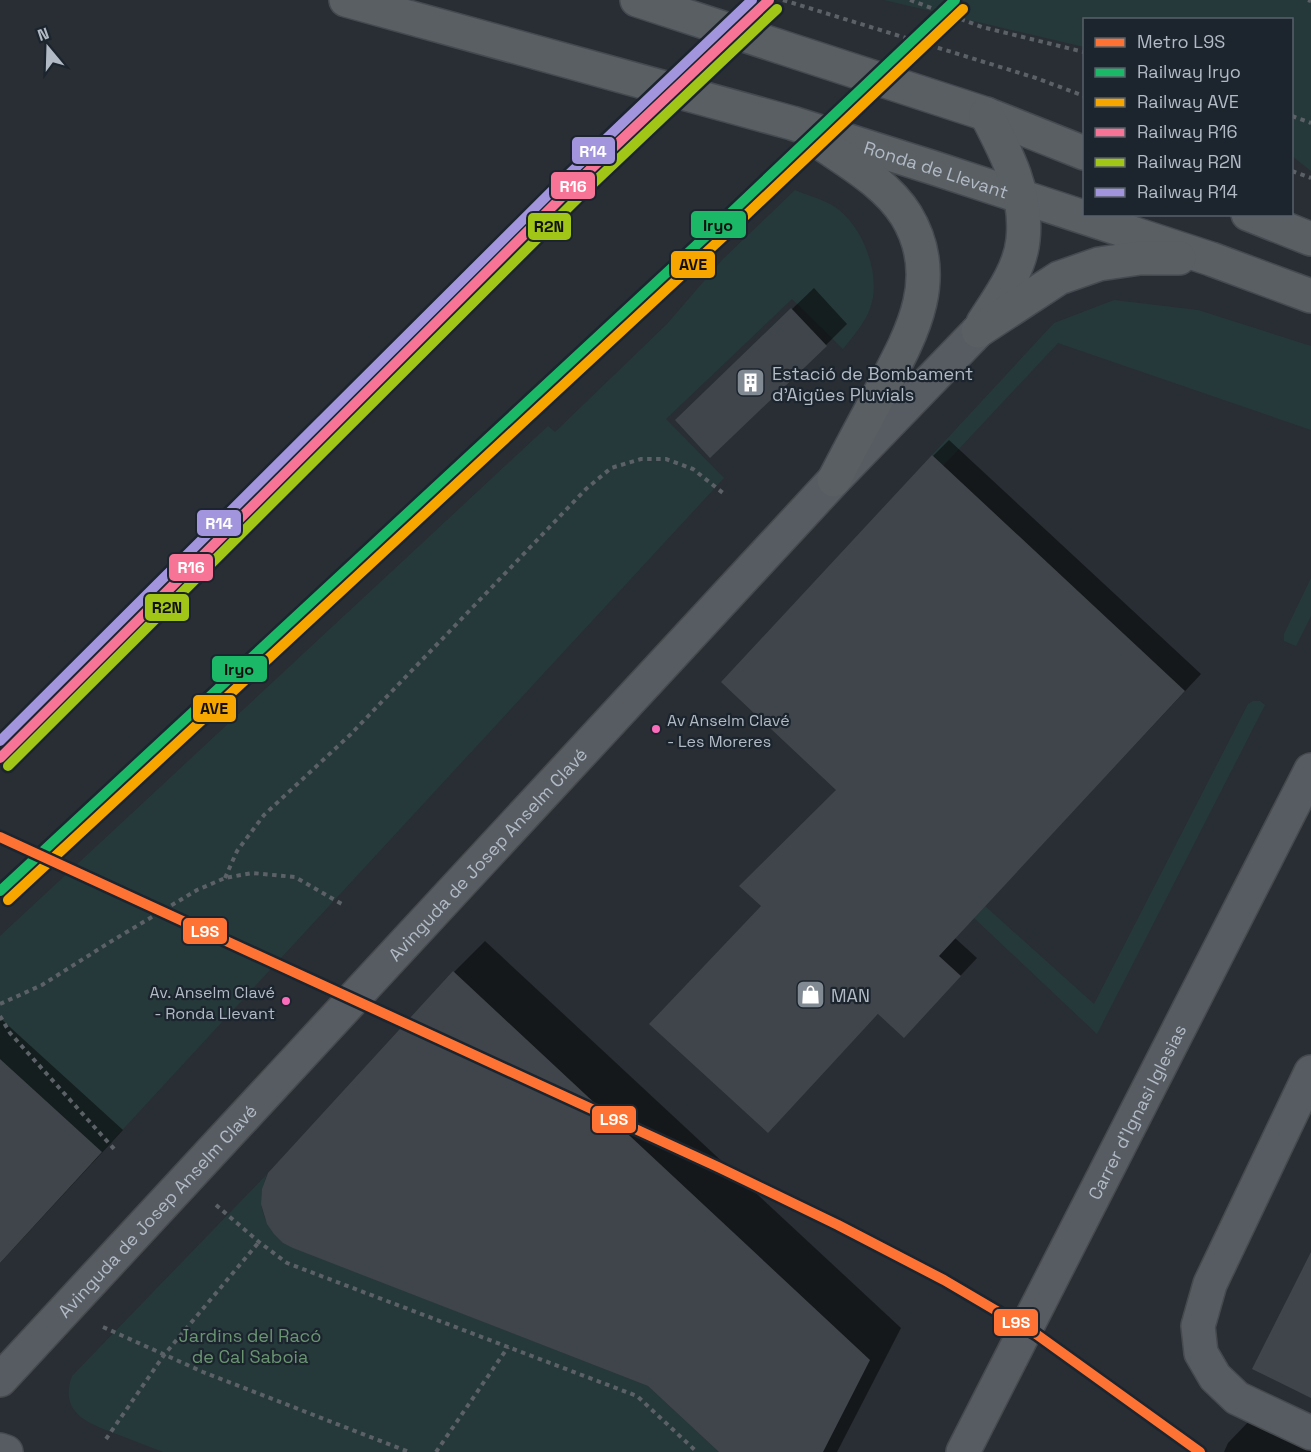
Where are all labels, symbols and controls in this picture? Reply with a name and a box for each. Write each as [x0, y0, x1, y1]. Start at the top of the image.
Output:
north arrow [18, 18, 78, 78]
legend [1083, 18, 1293, 216]
text: N [35, 23, 52, 46]
text: Metro L9S [1137, 30, 1225, 53]
text: Railway Iryo [1137, 60, 1241, 83]
text: Railway AVE [1137, 90, 1239, 113]
text: Railway R16 [1137, 120, 1237, 143]
street label: Ronda de Llevant [861, 135, 1011, 203]
line badge: R14 [571, 136, 616, 165]
text: R14 [579, 141, 607, 162]
text: Railway R2N [1137, 150, 1242, 173]
line badge: R16 [550, 171, 596, 200]
text: R16 [559, 176, 587, 197]
text: Railway R14 [1137, 180, 1238, 203]
line badge: Iryo [690, 210, 747, 239]
line badge: R2N [527, 212, 572, 241]
text: Iryo [703, 215, 733, 236]
text: R2N [534, 216, 564, 237]
line badge: AVE [670, 250, 716, 279]
text: AVE [679, 254, 707, 275]
place label: Estació de Bombament d'Aigües Pluvials [772, 362, 973, 406]
building icon: Estació de Bombament d'Aigües Pluvials [735, 367, 767, 399]
line badge: R14 [196, 509, 242, 537]
text: R14 [205, 513, 233, 534]
line badge: R16 [168, 553, 214, 582]
text: R16 [177, 557, 205, 578]
line badge: R2N [144, 593, 190, 622]
text: R2N [152, 597, 182, 618]
line badge: Iryo [211, 655, 268, 683]
text: Iryo [224, 659, 254, 680]
line badge: AVE [192, 694, 237, 723]
text: AVE [200, 698, 228, 719]
place label: Av Anselm Clavé - Les Moreres [667, 710, 790, 752]
marker: Av Anselm Clavé - Les Moreres [650, 723, 662, 735]
street label: Avinguda de Josep Anselm Clavé [383, 743, 592, 966]
line badge: L9S [182, 917, 228, 945]
text: L9S [191, 921, 219, 942]
shop icon: MAN [794, 979, 826, 1011]
place label: Av. Anselm Clavé - Ronda Llevant [150, 982, 275, 1024]
place label: MAN [831, 984, 870, 1007]
marker: Av. Anselm Clavé - Ronda Llevant [280, 995, 292, 1007]
street label: Carrer d'Ignasi Iglesias [1082, 1020, 1191, 1203]
street label: Avinguda de Josep Anselm Clavé [52, 1099, 262, 1322]
line badge: L9S [591, 1105, 637, 1134]
text: L9S [600, 1109, 628, 1130]
line badge: L9S [993, 1308, 1039, 1337]
text: L9S [1002, 1312, 1030, 1333]
park label: Jardins del Racó de Cal Saboia [179, 1324, 321, 1368]

